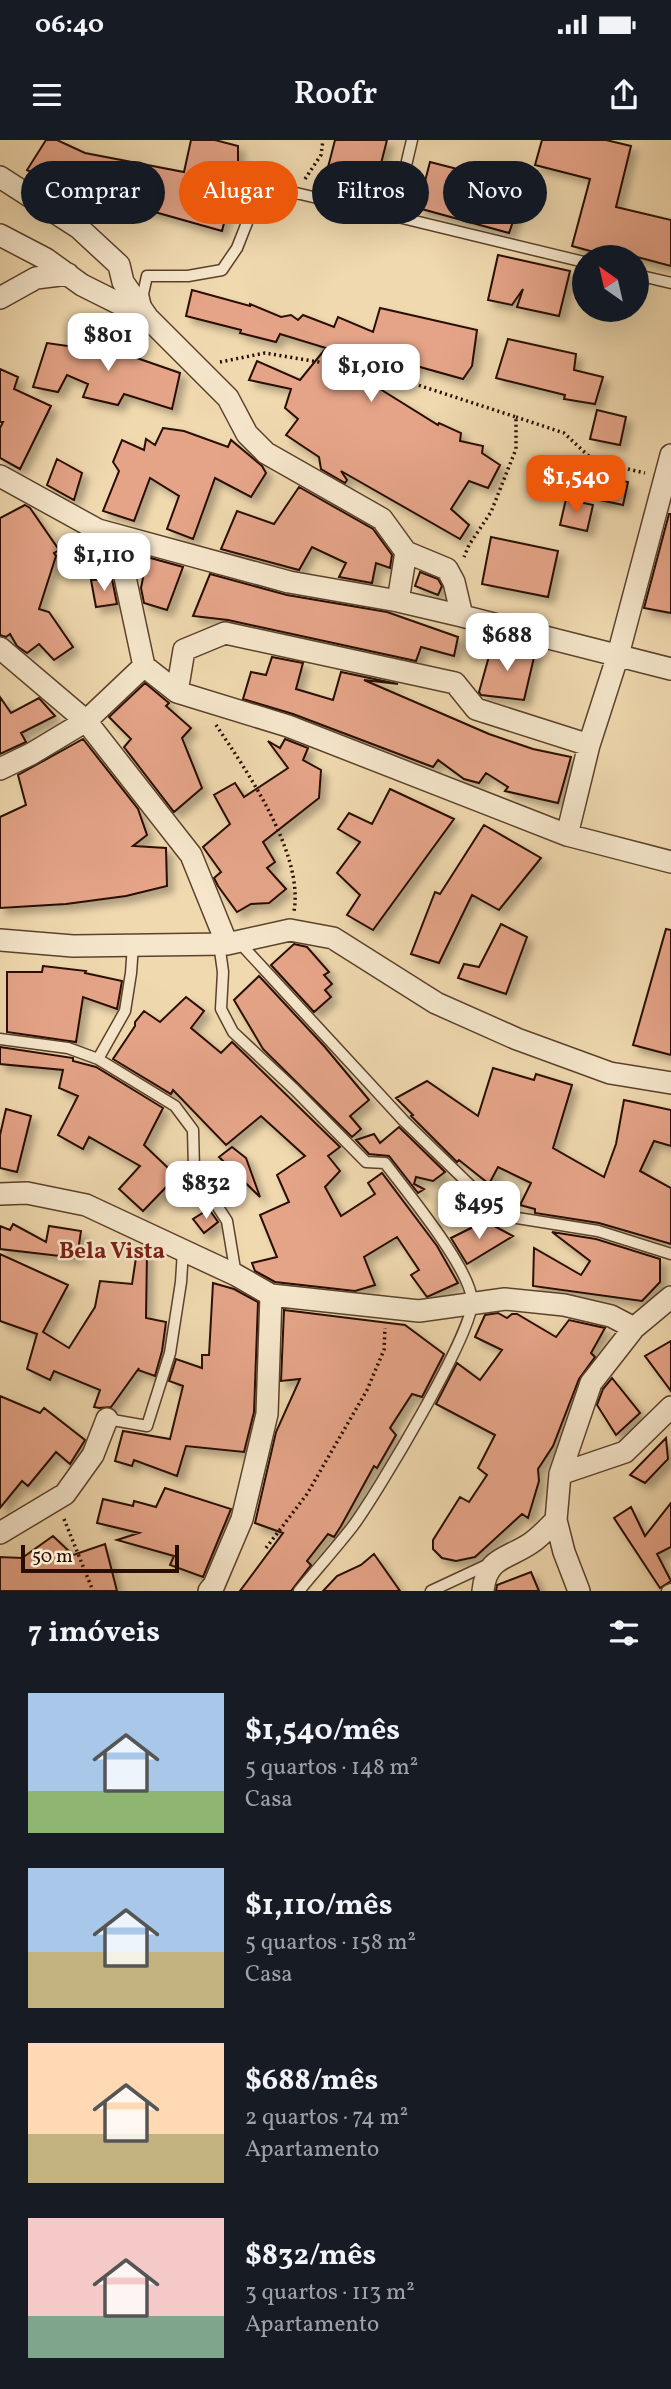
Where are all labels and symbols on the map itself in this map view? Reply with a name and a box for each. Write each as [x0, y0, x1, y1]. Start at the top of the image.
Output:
north arrow [572, 245, 649, 322]
pin: $801 [67, 314, 149, 373]
pin: $1,010 [314, 344, 428, 404]
pin: $1,540 [519, 456, 633, 515]
pin: $1,110 [47, 533, 161, 593]
pin: $688 [466, 614, 548, 673]
pin: $832 [165, 1161, 247, 1221]
pin: $495 [438, 1182, 520, 1241]
district label: Bela Vista [59, 1236, 165, 1268]
scale bar [21, 1542, 178, 1574]

